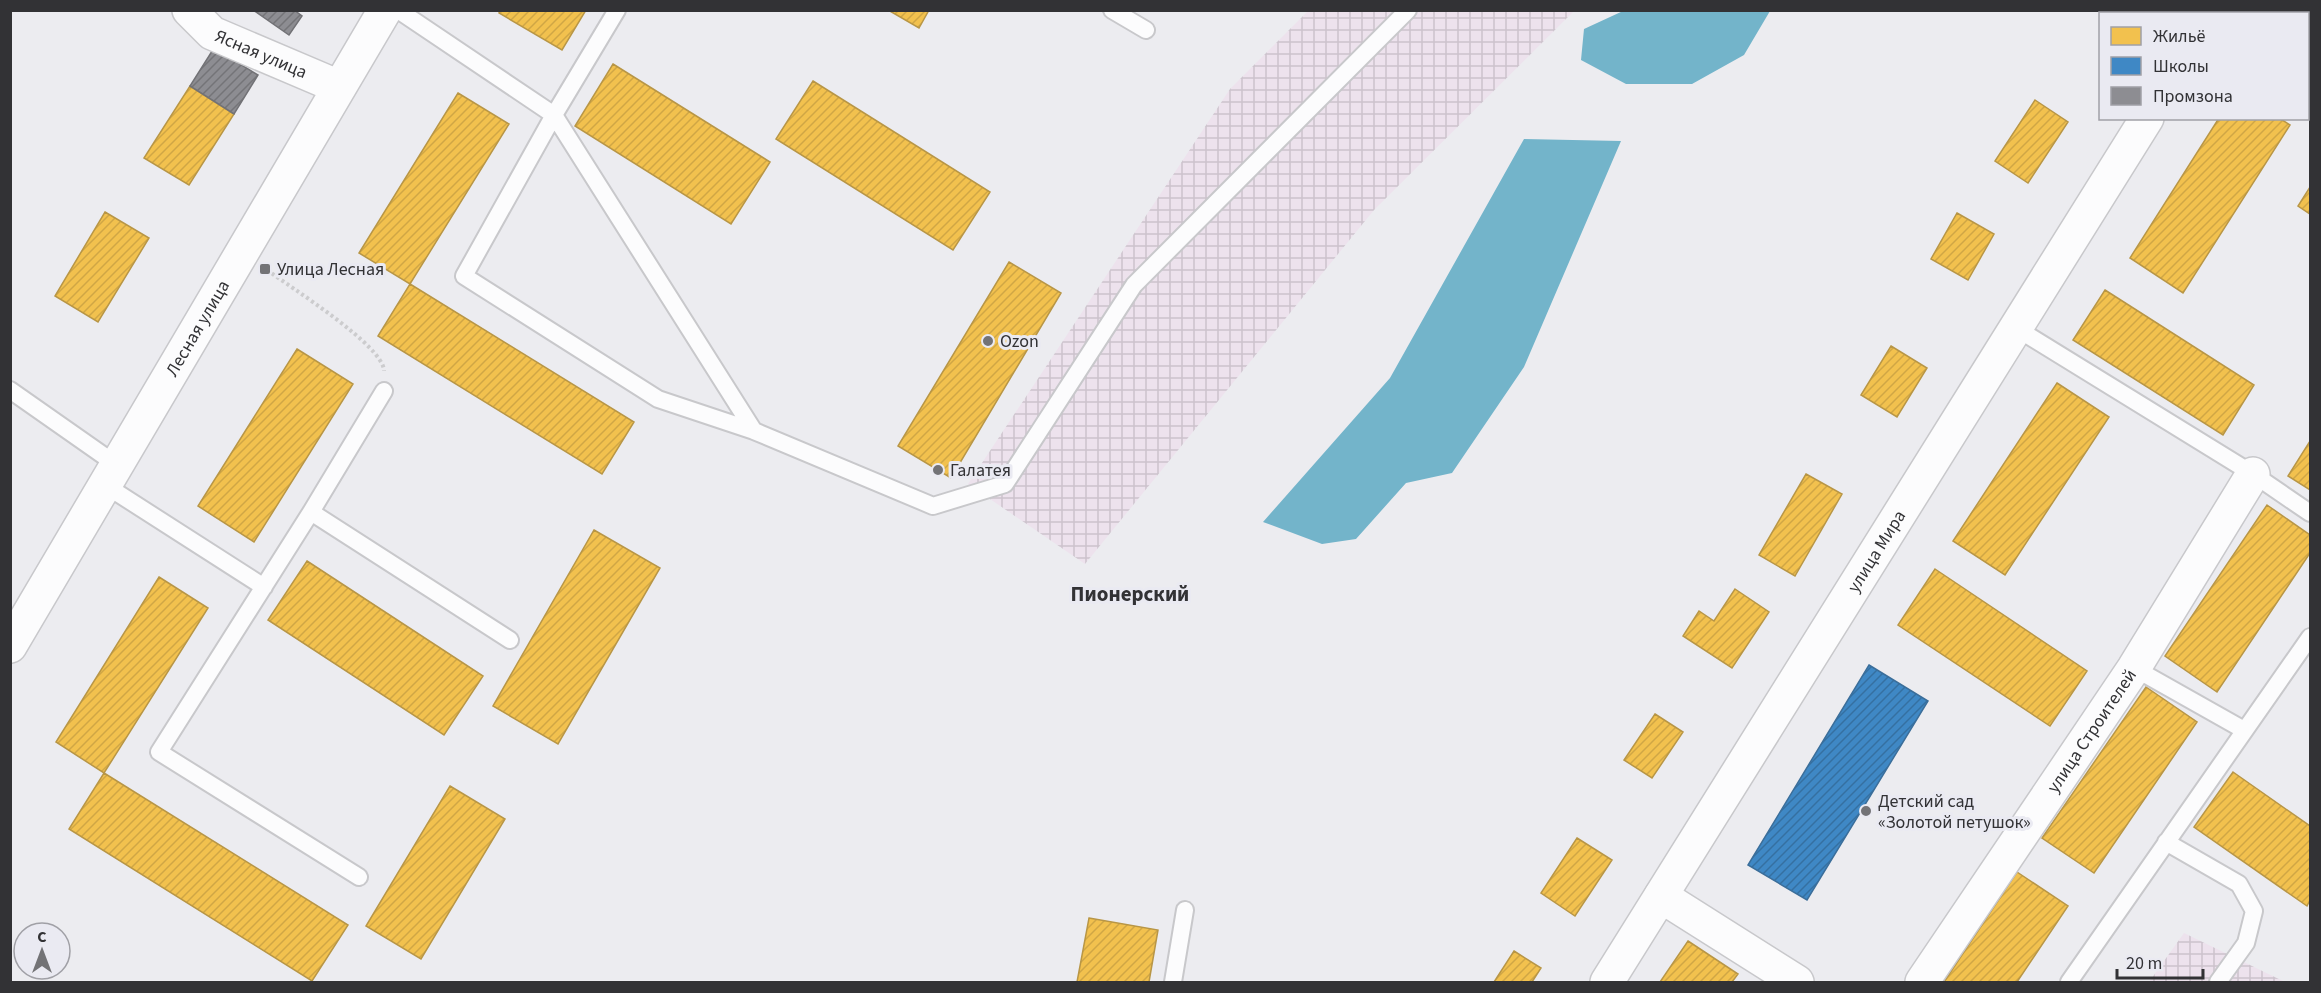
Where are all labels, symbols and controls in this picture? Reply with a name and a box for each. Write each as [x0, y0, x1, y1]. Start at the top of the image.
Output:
legend [2099, 12, 2309, 120]
street label: Ясная улица [211, 24, 311, 85]
text: Жильё [2153, 24, 2206, 49]
text: Школы [2153, 54, 2209, 79]
text: Промзона [2153, 84, 2233, 109]
place label: Улица Лесная [277, 257, 384, 282]
marker: Улица Лесная [258, 262, 272, 276]
street label: Лесная улица [160, 276, 236, 381]
place label: Ozon [1000, 329, 1039, 354]
marker: Ozon [981, 334, 995, 348]
place label: Галатея [950, 458, 1011, 483]
marker: Галатея [931, 463, 945, 477]
street label: улица Мира [1841, 505, 1912, 598]
district label: Пионерский [1071, 579, 1189, 609]
street label: улица Строителей [2041, 664, 2143, 798]
place label: Детский сад «Золотой петушок» [1878, 789, 2031, 835]
marker: Детский сад «Золотой петушок» [1859, 804, 1873, 818]
north arrow [12, 921, 72, 981]
text: С [37, 926, 47, 948]
scale bar [2117, 942, 2202, 980]
text: 20 m [2126, 951, 2162, 976]

